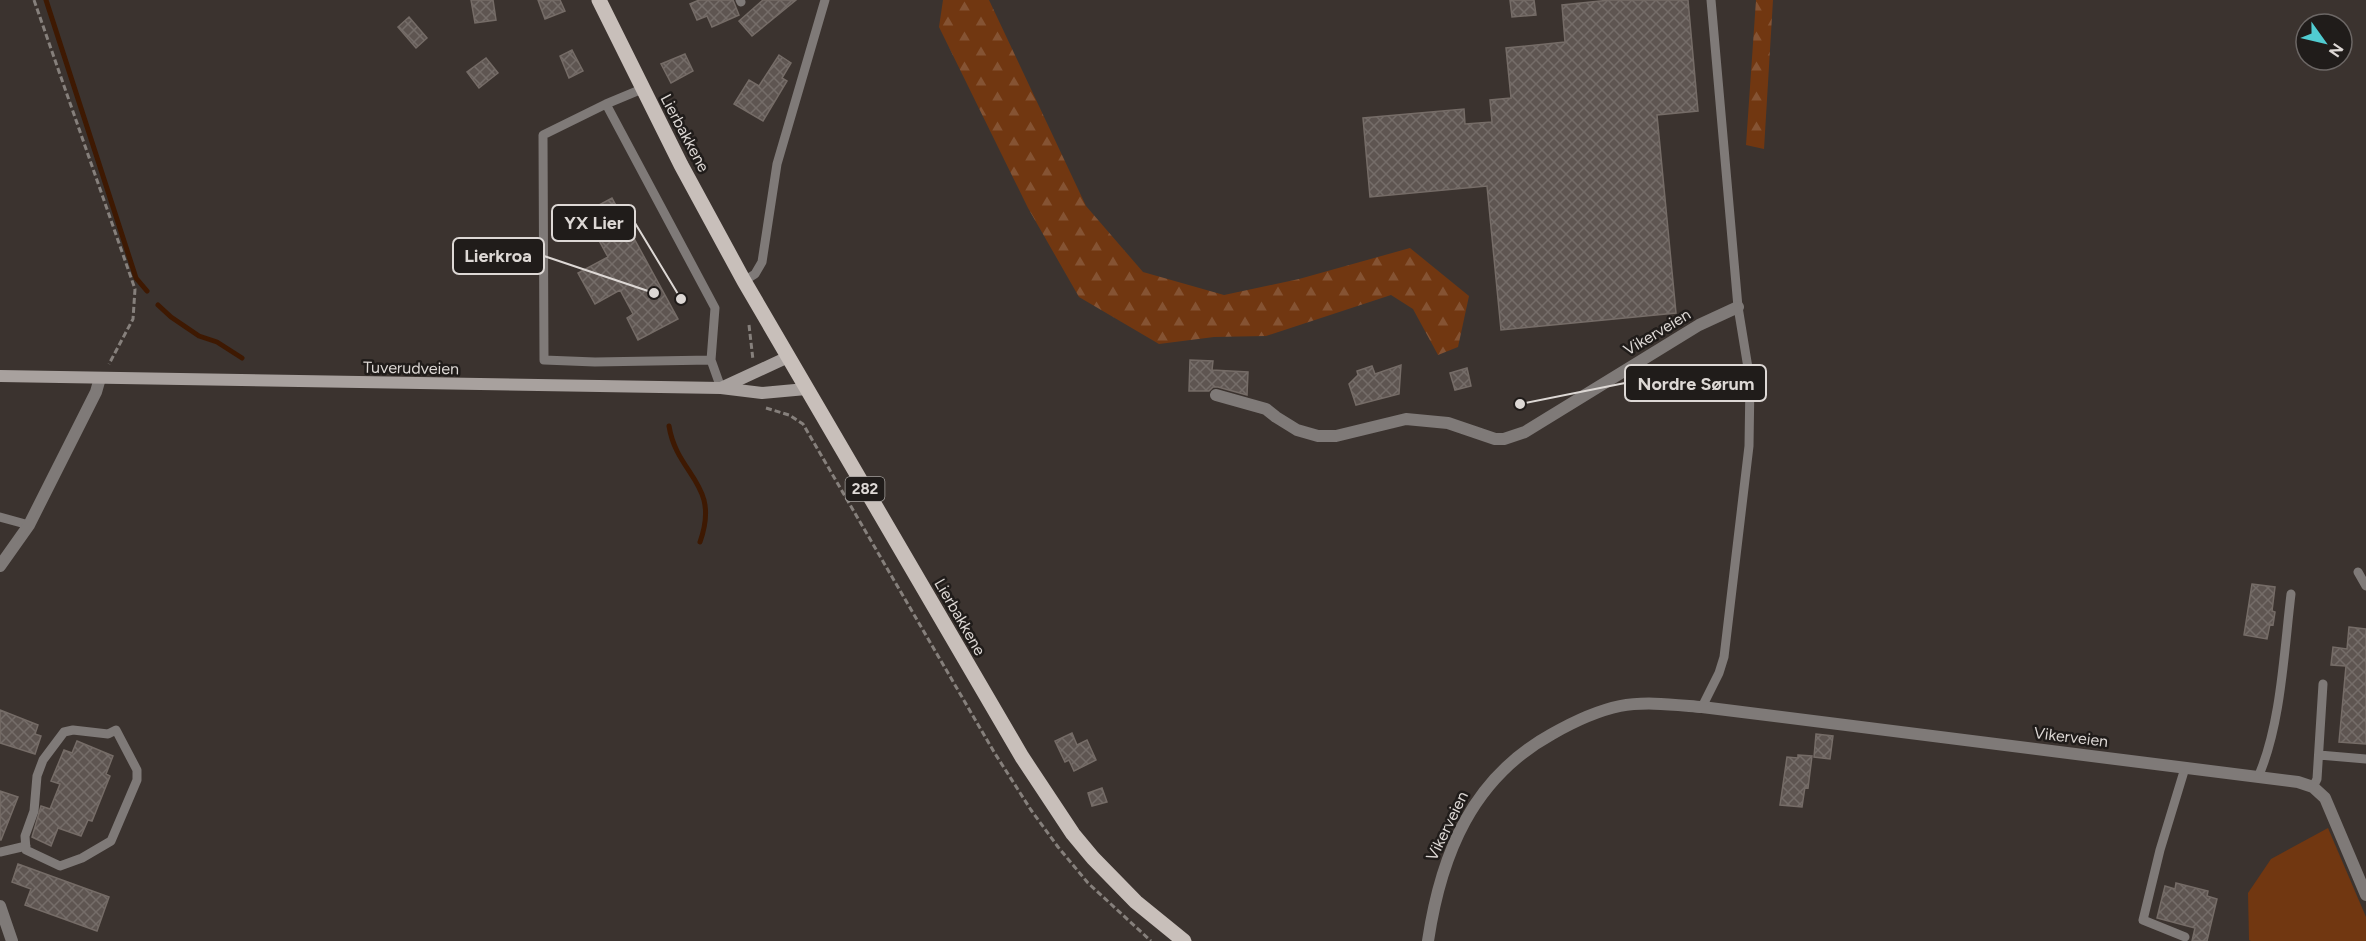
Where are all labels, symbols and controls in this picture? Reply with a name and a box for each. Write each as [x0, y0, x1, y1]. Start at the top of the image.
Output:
north arrow [2294, 12, 2354, 72]
text: N [2325, 40, 2347, 61]
street label: Lierbakkene [657, 91, 714, 175]
callout: YX Lier [552, 205, 635, 241]
text: YX Lier [564, 212, 624, 234]
callout: Lierkroa [453, 238, 544, 274]
text: Lierkroa [464, 245, 532, 267]
street label: Vikerveien [1620, 305, 1694, 359]
street label: Tuverudveien [363, 358, 459, 378]
callout: Nordre Sørum [1625, 365, 1766, 401]
text: Nordre Sørum [1637, 373, 1755, 395]
road number: 282 [846, 477, 884, 501]
street label: Lierbakkene [930, 575, 990, 659]
street label: Vikerveien [2033, 723, 2109, 751]
street label: Vikerveien [1422, 788, 1472, 864]

